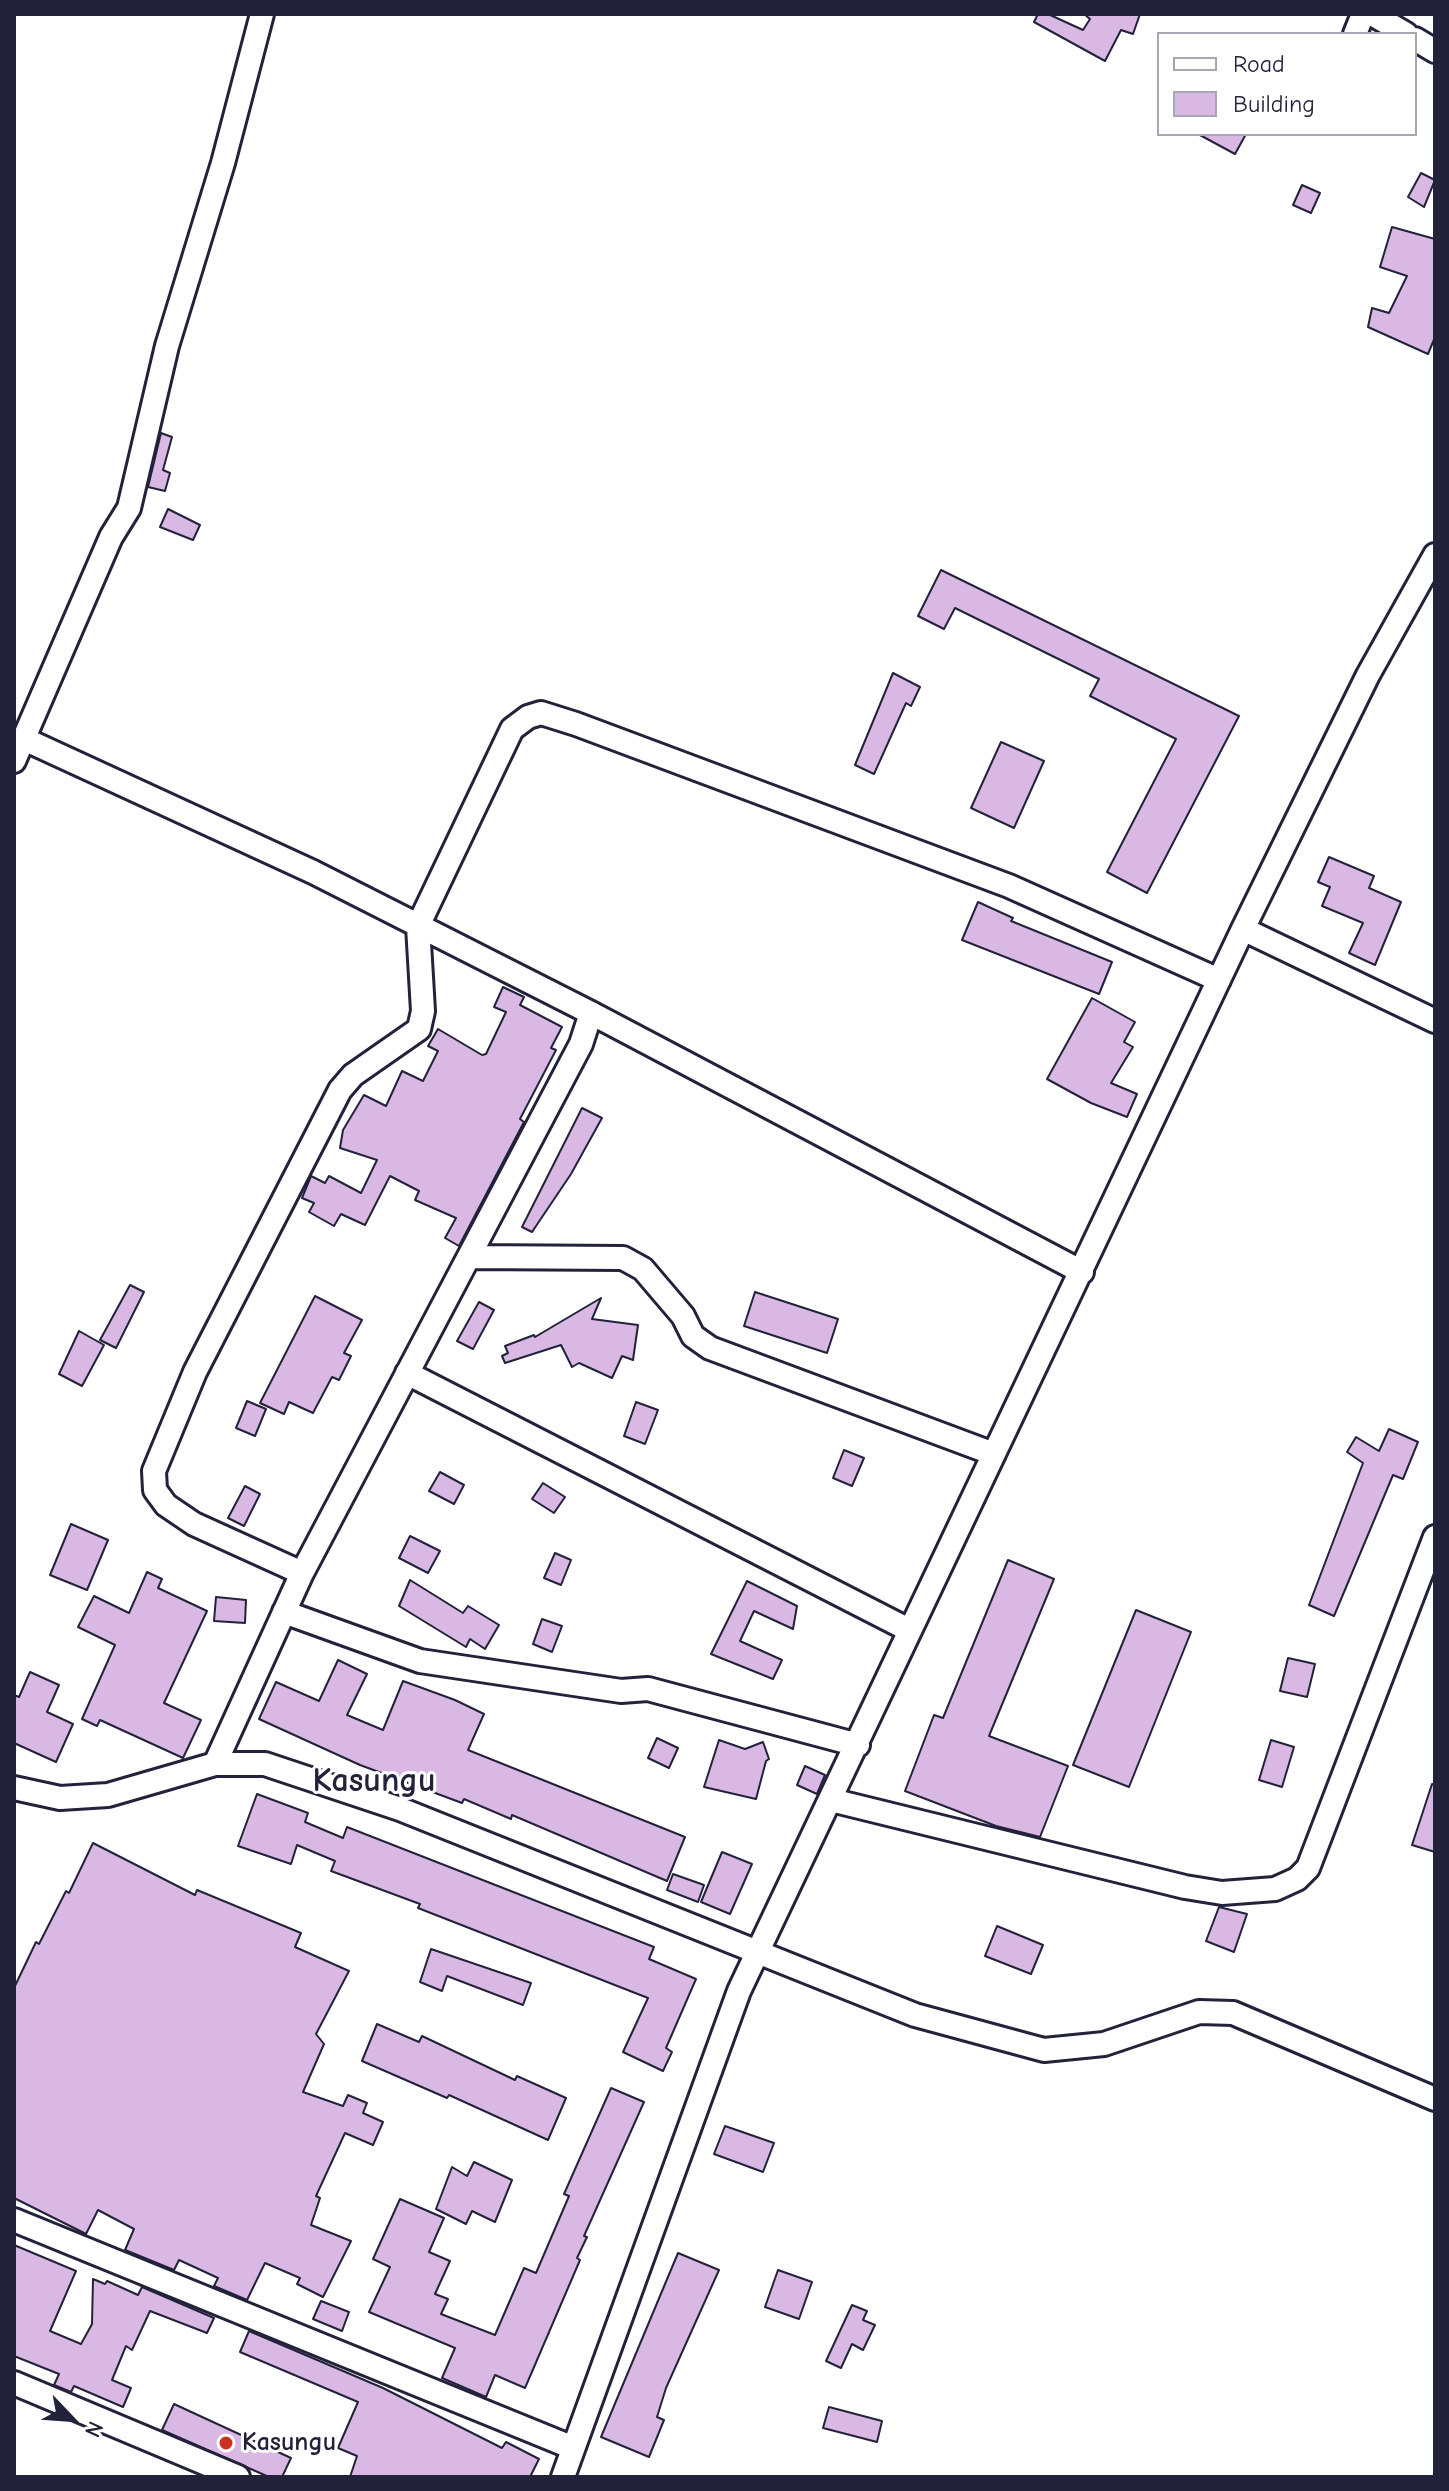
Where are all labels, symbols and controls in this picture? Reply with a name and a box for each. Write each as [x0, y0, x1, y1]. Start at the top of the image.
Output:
legend [1157, 32, 1417, 136]
text: Road [1233, 50, 1285, 78]
text: Building [1233, 90, 1315, 118]
district label: Kasungu [312, 1761, 436, 1801]
north arrow [32, 2379, 112, 2459]
text: N [79, 2417, 109, 2441]
place label: Kasungu [242, 2427, 336, 2459]
marker: Kasungu [217, 2434, 235, 2452]

